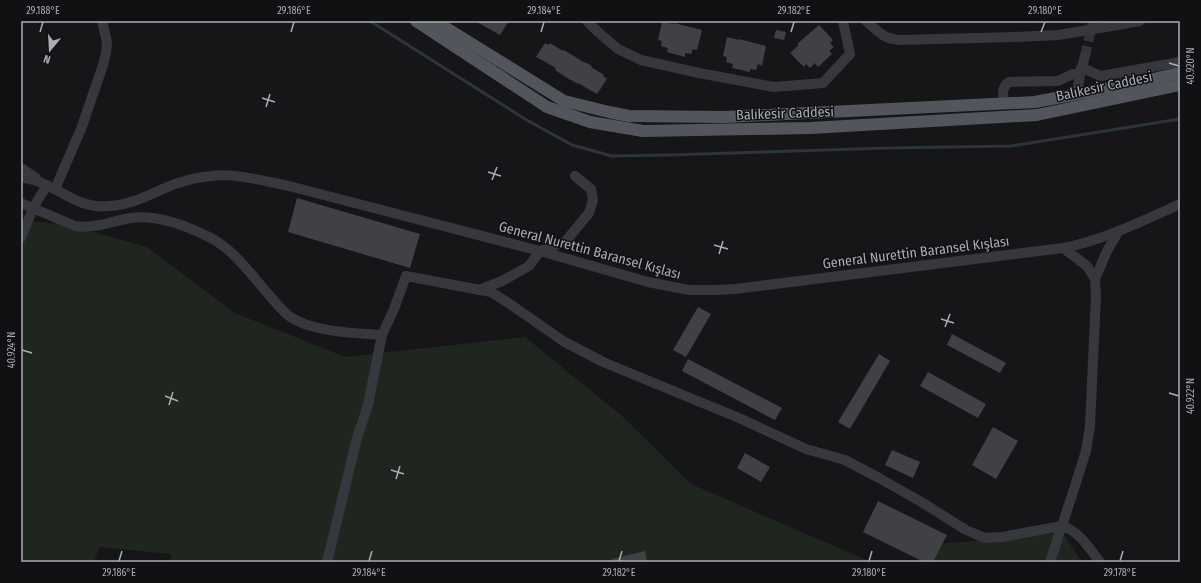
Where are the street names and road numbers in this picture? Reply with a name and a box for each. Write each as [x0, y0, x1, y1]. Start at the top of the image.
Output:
street label: Balıkesir Caddesi [1054, 68, 1154, 105]
street label: Balıkesir Caddesi [736, 103, 834, 124]
street label: General Nurettin Baransel Kışlası [497, 218, 683, 283]
street label: General Nurettin Baransel Kışlası [822, 233, 1010, 272]

